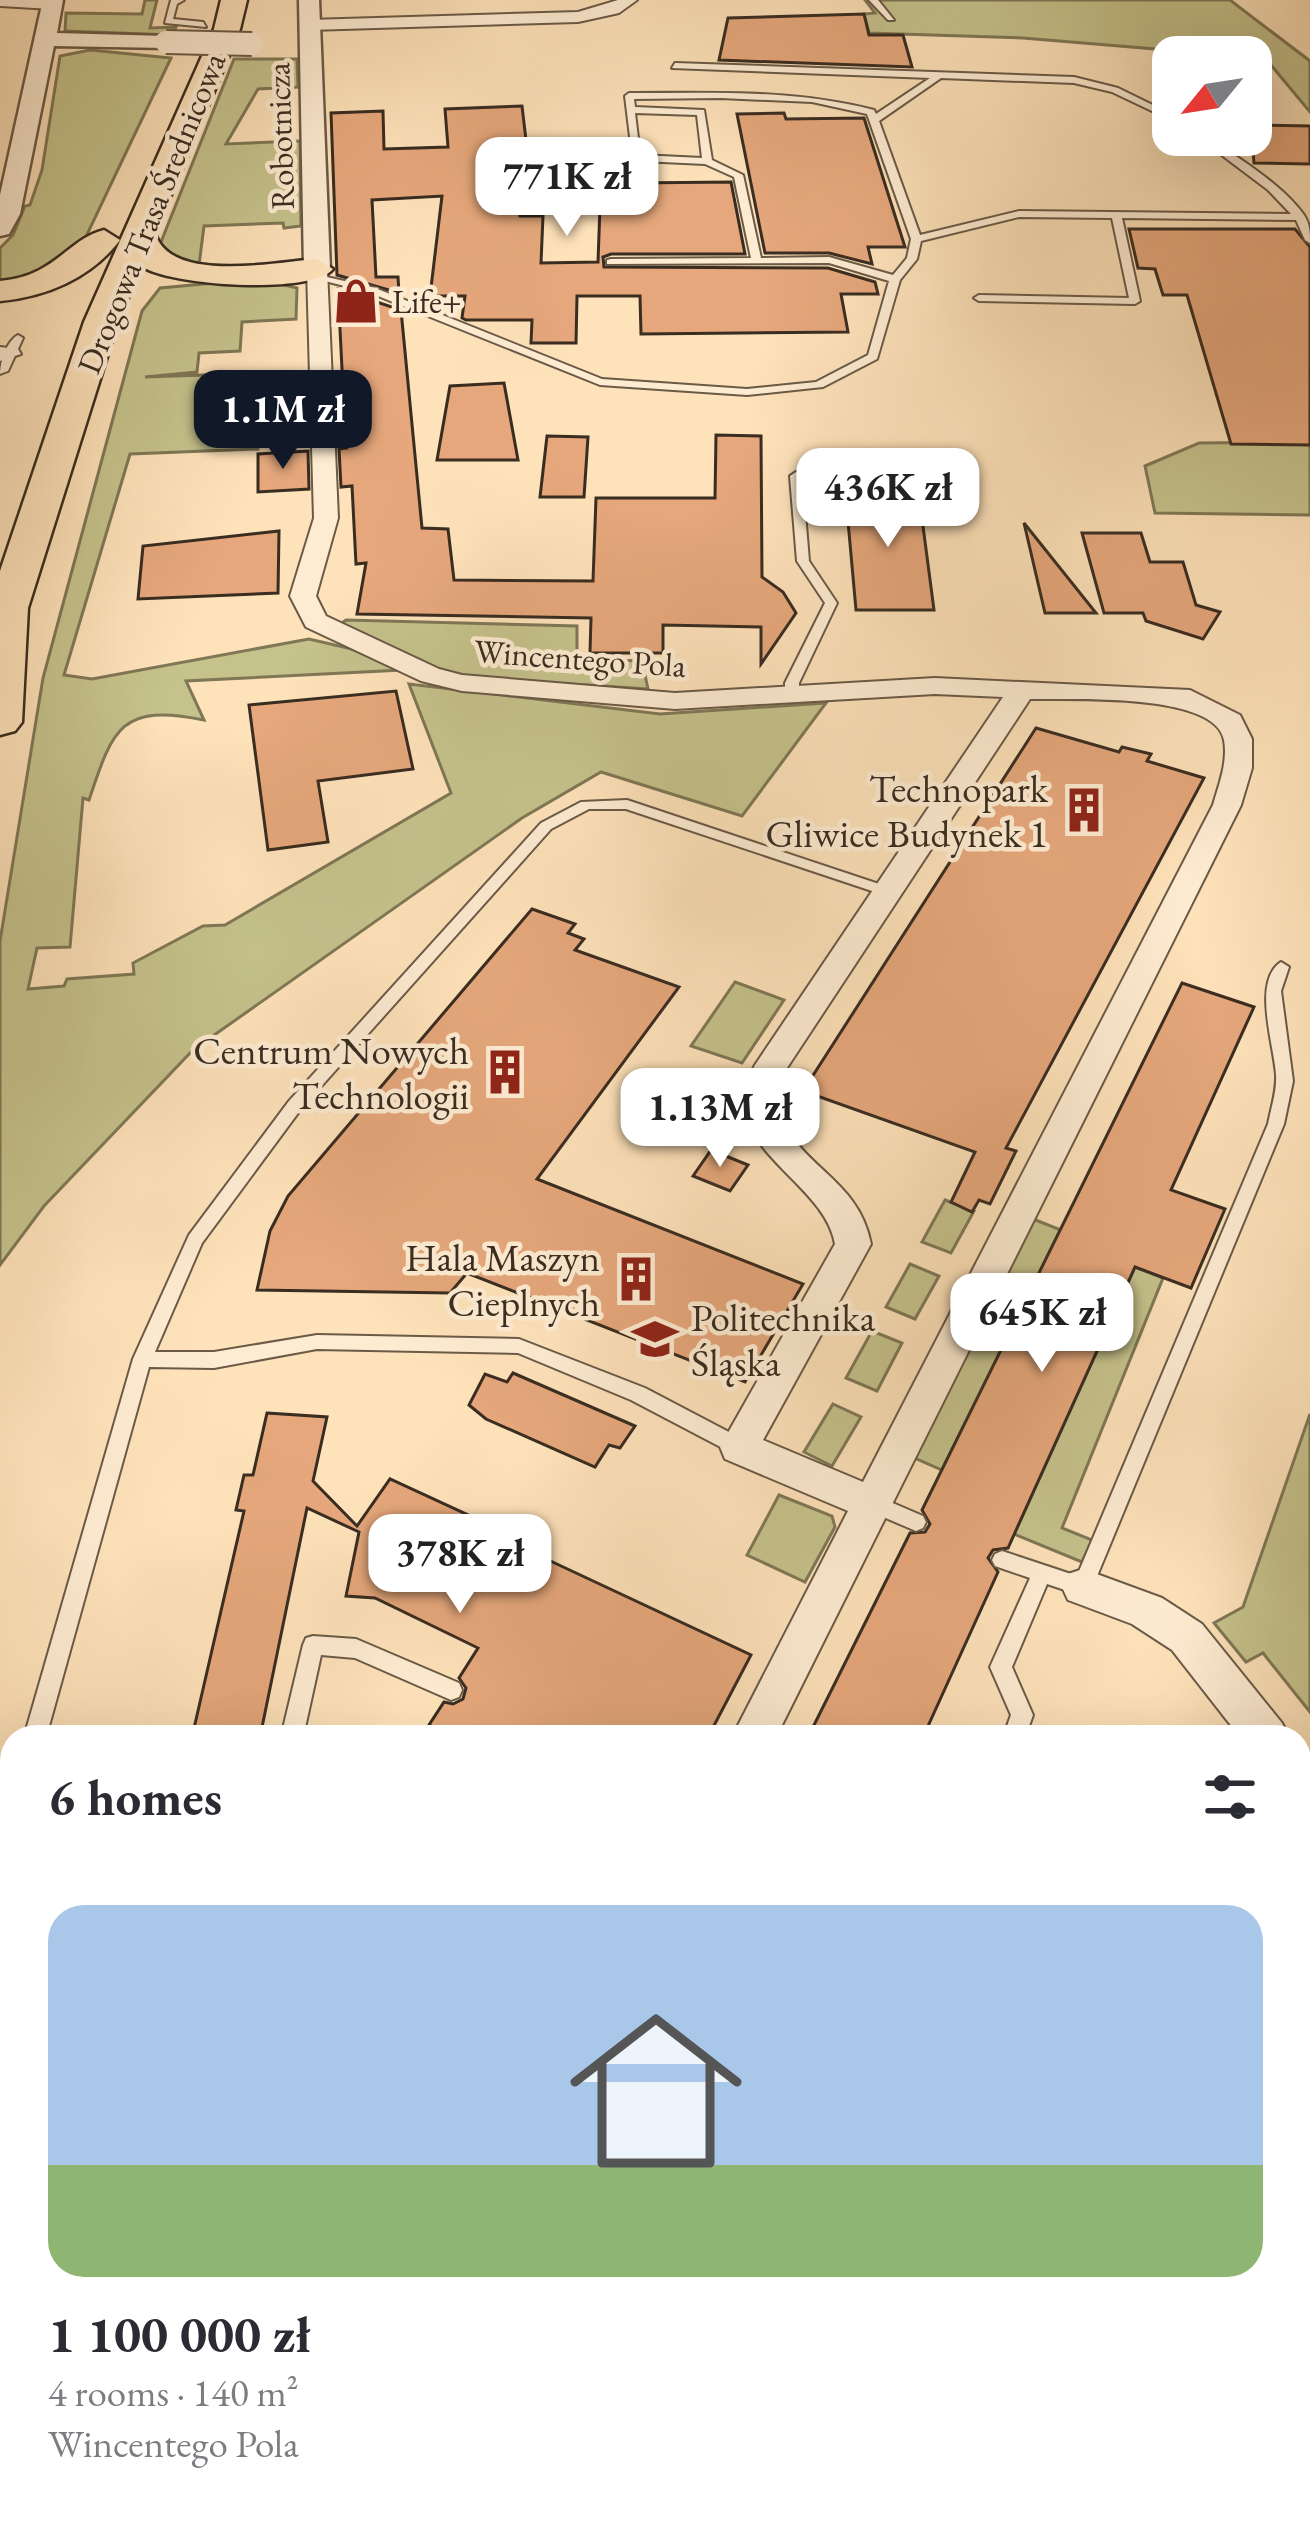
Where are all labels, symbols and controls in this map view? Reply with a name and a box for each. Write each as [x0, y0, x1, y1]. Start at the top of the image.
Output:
north arrow [1152, 36, 1272, 156]
map controls [1152, 36, 1272, 156]
street label: Drogowa Trasa Średnicowa [67, 45, 235, 380]
street label: Robotnicza [256, 61, 304, 210]
pin: 771K zł [456, 137, 678, 239]
text: 771K zł [502, 150, 632, 201]
shop icon: Life+ [331, 276, 381, 326]
place label: Life+ [392, 280, 461, 323]
pin: 1.1M zł [172, 370, 394, 472]
text: 1.1M zł [221, 383, 345, 434]
pin: 436K zł [777, 448, 999, 550]
text: 436K zł [823, 461, 953, 512]
street label: Wincentego Pola [473, 629, 688, 687]
place label: Technopark Gliwice Budynek 1 [765, 763, 1049, 859]
building icon: Technopark Gliwice Budynek 1 [1059, 785, 1109, 835]
place label: Centrum Nowych Technologii [193, 1025, 469, 1121]
building icon: Centrum Nowych Technologii [480, 1047, 530, 1097]
pin: 1.13M zł [596, 1068, 844, 1170]
text: 1.13M zł [648, 1081, 792, 1132]
place label: Hala Maszyn Cieplnych [405, 1232, 600, 1328]
building icon: Hala Maszyn Cieplnych [611, 1254, 661, 1304]
pin: 645K zł [931, 1273, 1153, 1375]
text: 645K zł [977, 1286, 1107, 1337]
place label: Politechnika Śląska [691, 1292, 876, 1388]
school or university icon: Politechnika Śląska [630, 1314, 680, 1364]
pin: 378K zł [349, 1514, 571, 1616]
text: 378K zł [395, 1527, 525, 1578]
text: 6 homes [48, 1764, 222, 1830]
icon: filters [1197, 1764, 1263, 1830]
icon: home [548, 1983, 764, 2199]
text: 1 100 000 zł [48, 2301, 310, 2367]
text: 4 rooms · 140 m² [48, 2367, 299, 2418]
text: Wincentego Pola [48, 2418, 299, 2469]

